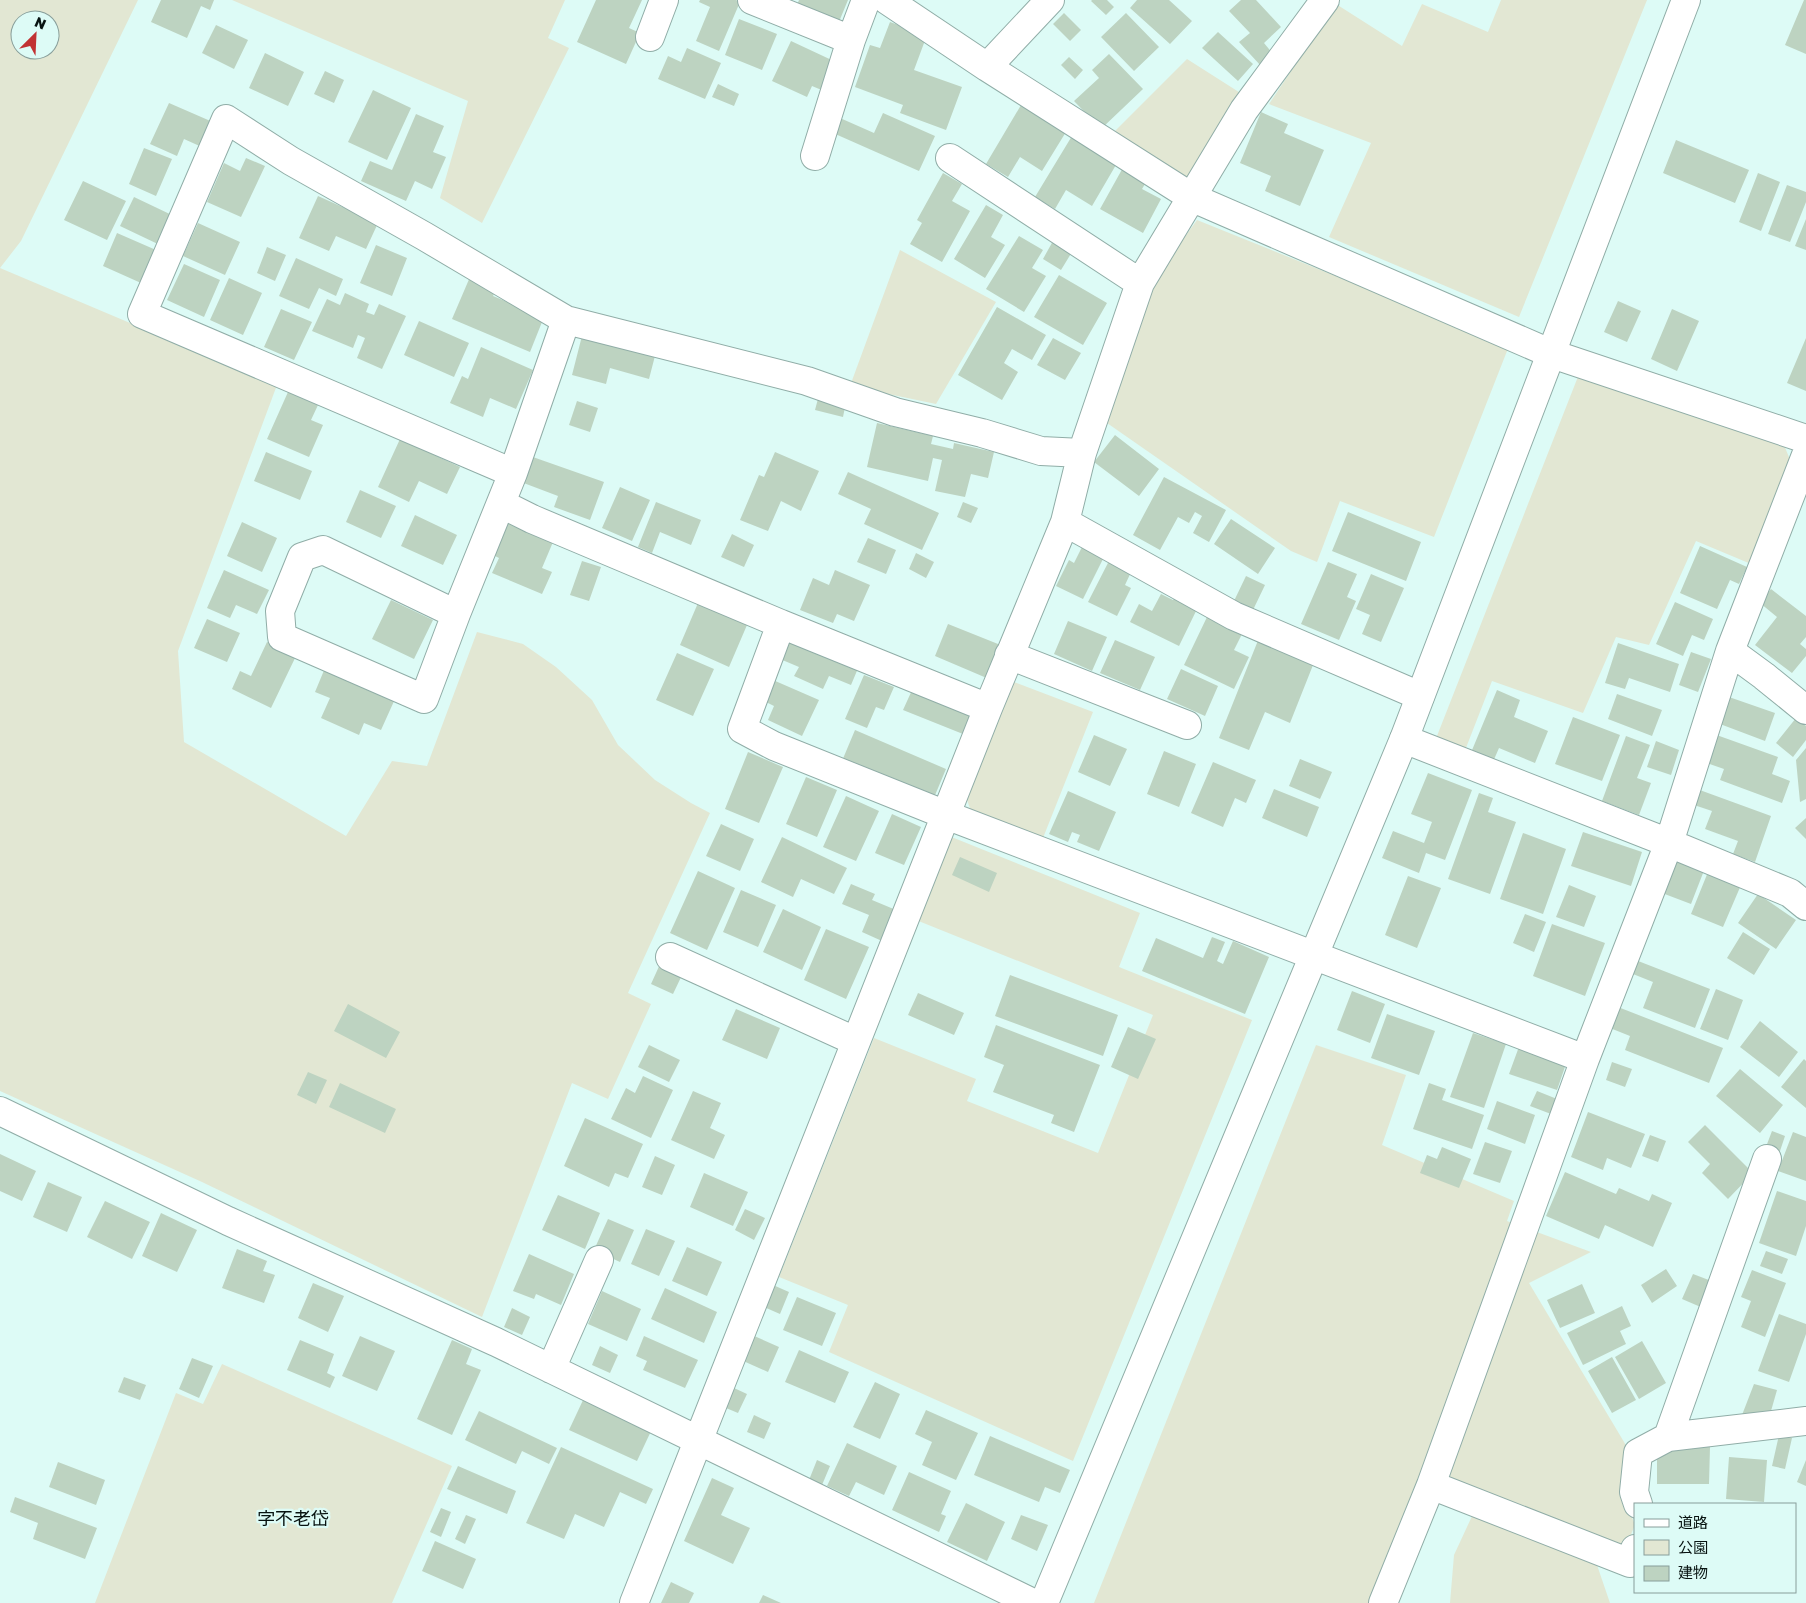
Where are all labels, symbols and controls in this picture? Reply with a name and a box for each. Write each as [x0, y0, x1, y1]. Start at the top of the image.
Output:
north arrow [10, 10, 60, 60]
text: N [32, 13, 49, 33]
legend [1634, 1503, 1796, 1593]
district label: 字不老岱 [257, 1507, 329, 1529]
text: 道路 [1678, 1513, 1708, 1531]
text: 公園 [1678, 1538, 1708, 1556]
text: 建物 [1678, 1563, 1708, 1581]

